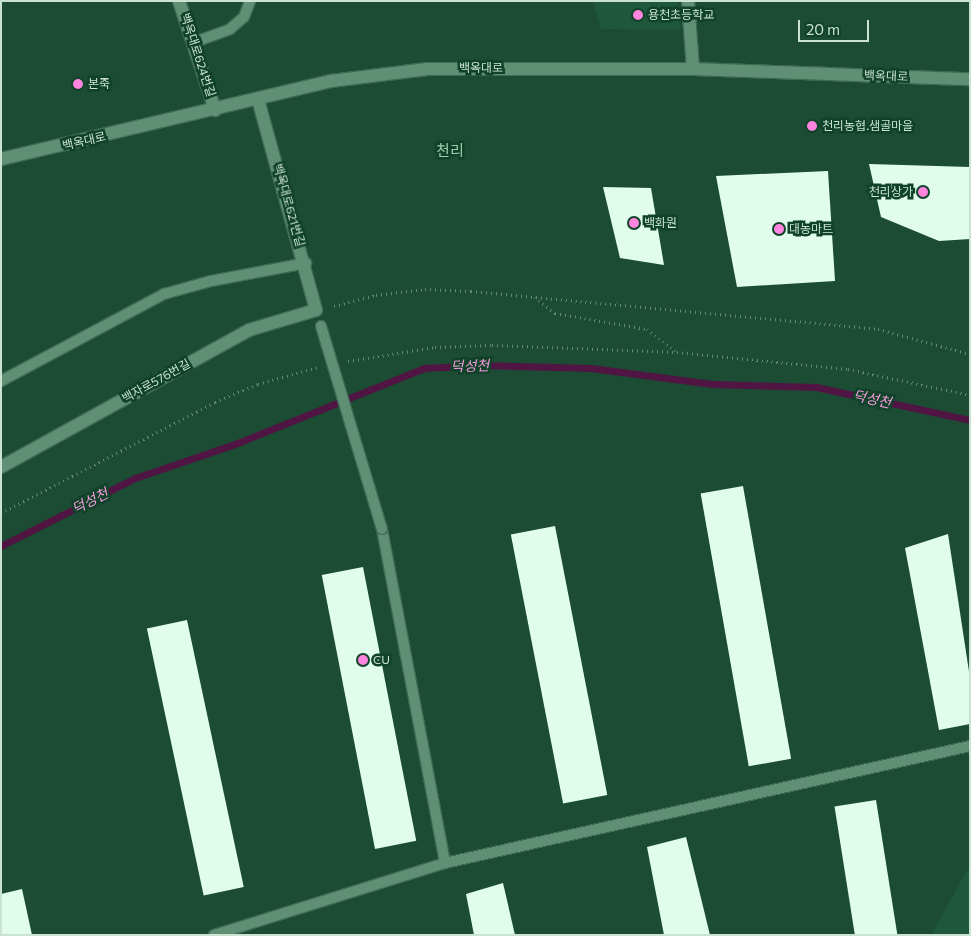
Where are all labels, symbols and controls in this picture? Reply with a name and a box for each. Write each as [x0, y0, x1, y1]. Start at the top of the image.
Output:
place label: 용천초등학교 [648, 8, 714, 22]
marker: 용천초등학교 [632, 9, 644, 21]
scale bar [801, 10, 872, 42]
street label: 백옥대로624번길 [178, 11, 218, 99]
text: 20 m [806, 20, 840, 38]
street label: 백옥대로 [459, 61, 503, 75]
street label: 백옥대로 [864, 68, 908, 84]
place label: 본죽 [88, 77, 110, 91]
marker: 본죽 [72, 78, 84, 90]
place label: 천리농협.샘골마을 [822, 119, 913, 133]
marker: 천리농협.샘골마을 [806, 120, 818, 132]
street label: 백옥대로 [61, 129, 107, 153]
district label: 천리 [436, 142, 464, 160]
street label: 백옥대로621번길 [270, 162, 308, 248]
place label: 천리상가 [869, 185, 913, 199]
marker: 천리상가 [917, 186, 929, 198]
place label: 백화원 [644, 216, 677, 230]
marker: 백화원 [628, 217, 640, 229]
place label: 대농마트 [789, 222, 833, 236]
marker: 대농마트 [773, 223, 785, 235]
street label: 백자로576번길 [119, 356, 193, 406]
water label: 덕성천 [450, 357, 490, 375]
water label: 덕성천 [851, 387, 893, 411]
water label: 덕성천 [69, 485, 111, 517]
place label: CU [373, 653, 390, 667]
marker: CU [357, 654, 369, 666]

